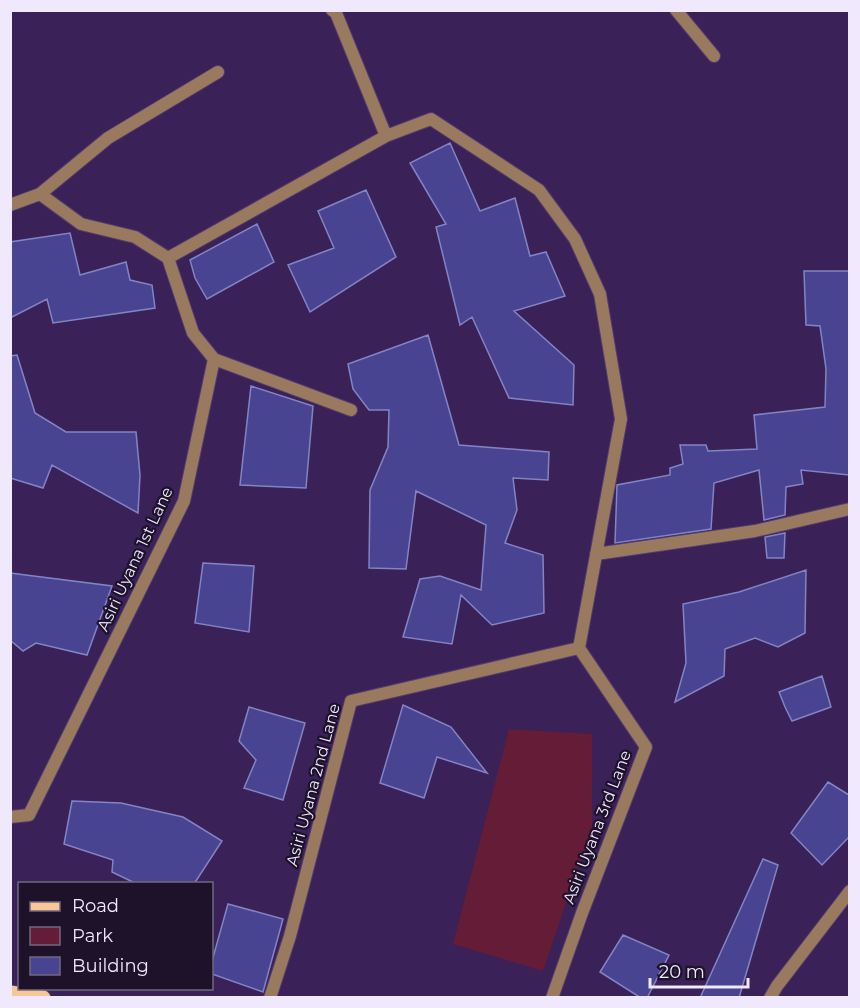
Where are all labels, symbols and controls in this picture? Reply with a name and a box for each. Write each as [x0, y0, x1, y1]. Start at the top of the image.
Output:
street label: Asiri Uyana 1st Lane [93, 484, 177, 634]
street label: Asiri Uyana 2nd Lane [282, 702, 344, 868]
street label: Asiri Uyana 3rd Lane [559, 748, 635, 906]
legend [18, 882, 213, 990]
text: Road [72, 895, 119, 917]
text: Park [72, 925, 113, 947]
scale bar [650, 951, 748, 989]
text: Building [72, 955, 149, 977]
text: 20 m [659, 961, 705, 983]

